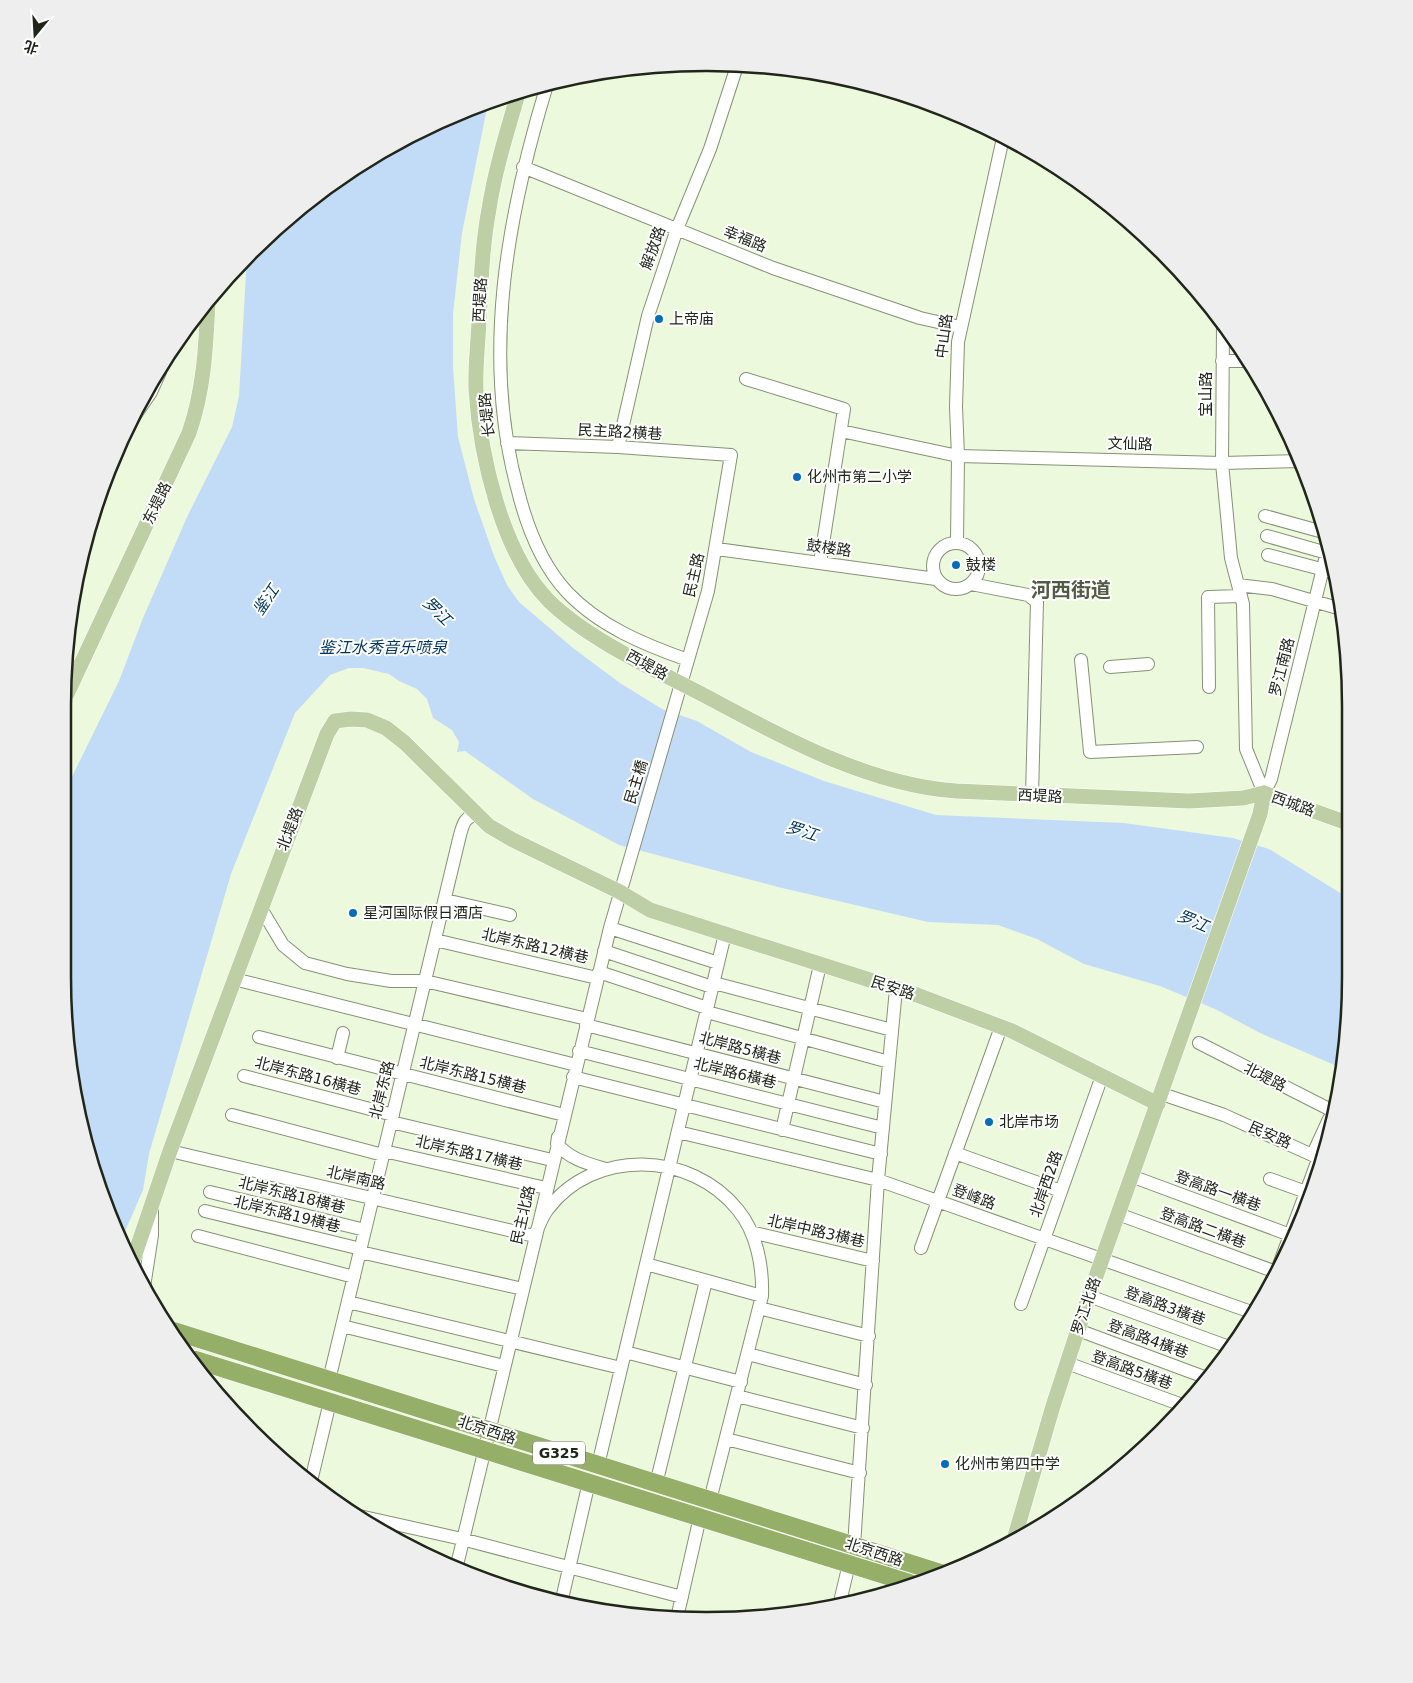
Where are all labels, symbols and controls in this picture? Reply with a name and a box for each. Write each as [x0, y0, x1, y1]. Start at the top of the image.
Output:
north arrow [10, 10, 60, 60]
text: 北 [22, 38, 40, 57]
street label: 幸福路 [721, 222, 769, 256]
street label: 解放路 [637, 224, 669, 272]
street label: 西堤路 [470, 277, 490, 323]
place label: 上帝庙 [669, 310, 714, 328]
marker: 上帝庙 [653, 313, 665, 325]
street label: 中山路 [932, 313, 956, 359]
street label: 宝山路 [1197, 371, 1215, 417]
street label: 长堤路 [476, 392, 498, 438]
street label: 民主路2横巷 [577, 421, 663, 443]
street label: 文仙路 [1107, 435, 1153, 453]
place label: 化州市第二小学 [807, 468, 912, 486]
marker: 化州市第二小学 [791, 471, 803, 483]
street label: 东堤路 [139, 479, 175, 527]
street label: 鼓楼路 [805, 536, 853, 560]
street label: 民主路 [680, 551, 708, 599]
place label: 鼓楼 [966, 556, 996, 574]
marker: 鼓楼 [950, 559, 962, 571]
district label: 河西街道 [1031, 578, 1111, 602]
water label: 鉴江 [249, 580, 284, 619]
water label: 罗江 [419, 593, 457, 630]
street label: 罗江南路 [1266, 636, 1298, 698]
water label: 鉴江水秀音乐喷泉 [319, 638, 448, 657]
street label: 西堤路 [623, 646, 671, 684]
street label: 民主橋 [621, 758, 651, 806]
street label: 西堤路 [1017, 786, 1063, 806]
street label: 西城路 [1269, 788, 1317, 820]
street label: 北堤路 [274, 805, 306, 853]
water label: 罗江 [784, 817, 822, 845]
place label: 星河国际假日酒店 [363, 904, 483, 922]
water label: 罗江 [1175, 906, 1213, 937]
marker: 星河国际假日酒店 [347, 907, 359, 919]
street label: 北岸东路12横巷 [480, 925, 590, 967]
street label: 民安路 [869, 972, 917, 1004]
street label: 北岸路5橫巷 [697, 1028, 783, 1068]
street label: 北岸东路16横巷 [253, 1053, 363, 1099]
street label: 北岸东路15横巷 [418, 1053, 528, 1097]
street label: 北岸路6橫巷 [692, 1054, 778, 1092]
street label: 北岸东路 [366, 1059, 398, 1121]
street label: 北堤路 [1241, 1059, 1289, 1095]
place label: 北岸市场 [999, 1113, 1059, 1131]
marker: 北岸市场 [983, 1116, 995, 1128]
street label: 民安路 [1246, 1118, 1294, 1152]
street label: 北岸东路17横巷 [414, 1132, 524, 1174]
street label: 北岸西2路 [1026, 1148, 1066, 1220]
street label: 北岸南路 [325, 1162, 387, 1194]
street label: 登高路一横巷 [1173, 1167, 1263, 1215]
street label: 北岸东路18横巷 [237, 1173, 347, 1217]
street label: 登峰路 [950, 1181, 998, 1213]
street label: 民主北路 [507, 1184, 539, 1246]
street label: 北岸东路19横巷 [232, 1192, 342, 1236]
street label: 登高路二横巷 [1158, 1204, 1248, 1252]
street label: 北岸中路3横巷 [765, 1211, 867, 1251]
street label: 罗江北路 [1068, 1275, 1104, 1337]
street label: 登高路3橫巷 [1122, 1283, 1208, 1329]
street label: 登高路4橫巷 [1105, 1316, 1191, 1362]
street label: 登高路5橫巷 [1089, 1347, 1175, 1393]
street label: 北京西路 [456, 1412, 518, 1448]
road number: G325 [533, 1442, 585, 1465]
place label: 化州市第四中学 [955, 1455, 1060, 1473]
marker: 化州市第四中学 [939, 1458, 951, 1470]
street label: 北京西路 [843, 1534, 905, 1570]

